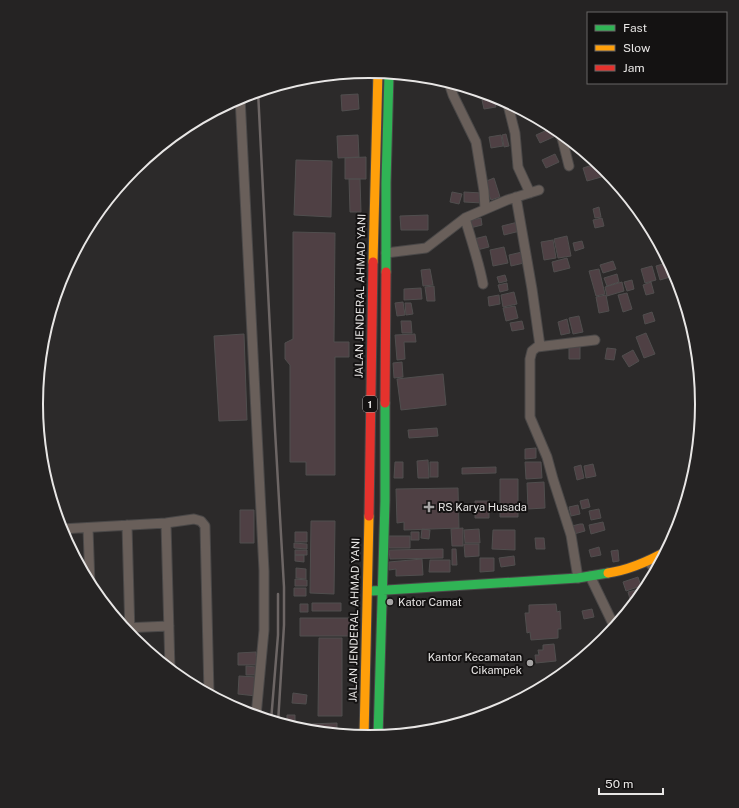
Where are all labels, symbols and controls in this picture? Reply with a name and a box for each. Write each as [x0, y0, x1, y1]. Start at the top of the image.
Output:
legend [587, 12, 727, 84]
text: Fast [623, 21, 648, 35]
text: Slow [623, 41, 651, 55]
text: Jam [623, 61, 645, 75]
street label: JALAN JENDERAL AHMAD YANI [353, 214, 367, 378]
road number: 1 [363, 396, 377, 412]
marker: RS Karya Husada [423, 501, 435, 513]
place label: RS Karya Husada [438, 501, 527, 513]
street label: JALAN JENDERAL AHMAD YANI [347, 538, 361, 702]
place label: Kator Camat [398, 596, 462, 608]
marker: Kator Camat [385, 597, 395, 607]
place label: Kantor Kecamatan Cikampek [428, 651, 522, 676]
marker: Kantor Kecamatan Cikampek [525, 658, 535, 668]
scale bar [599, 770, 663, 796]
text: 50 m [605, 777, 633, 791]

